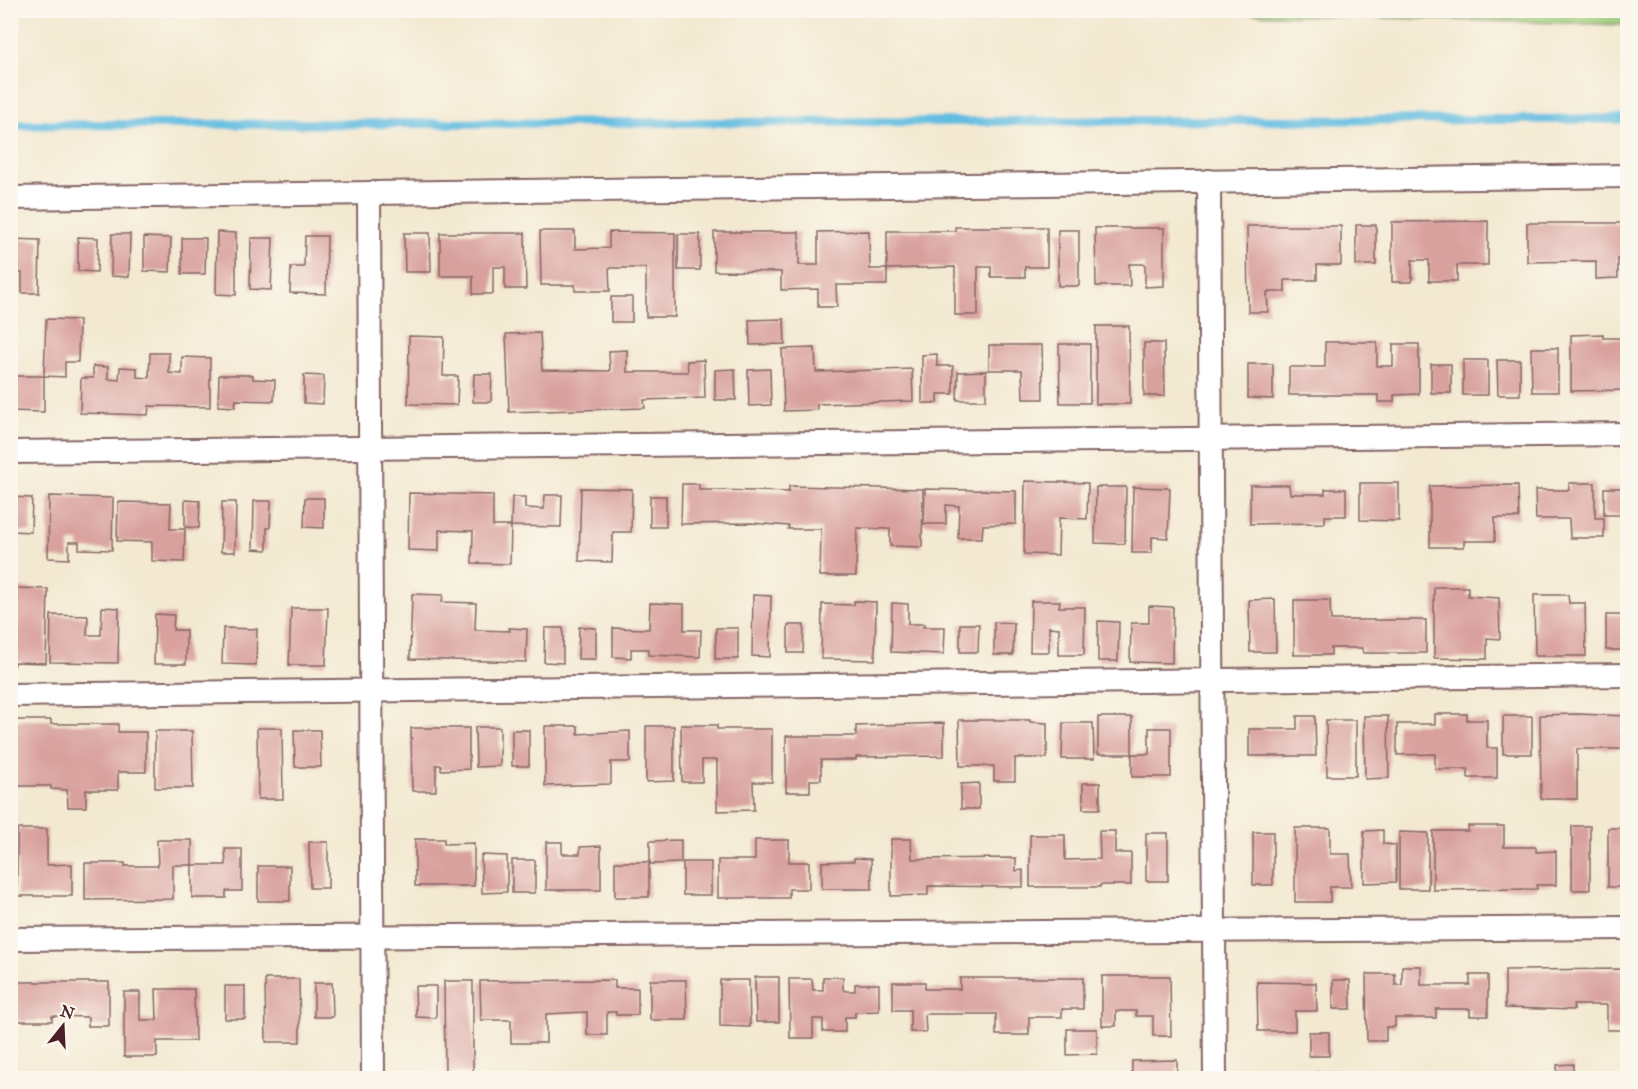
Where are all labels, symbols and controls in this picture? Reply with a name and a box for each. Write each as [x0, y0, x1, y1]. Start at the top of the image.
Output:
north arrow [33, 996, 93, 1056]
text: N [58, 1001, 77, 1023]

